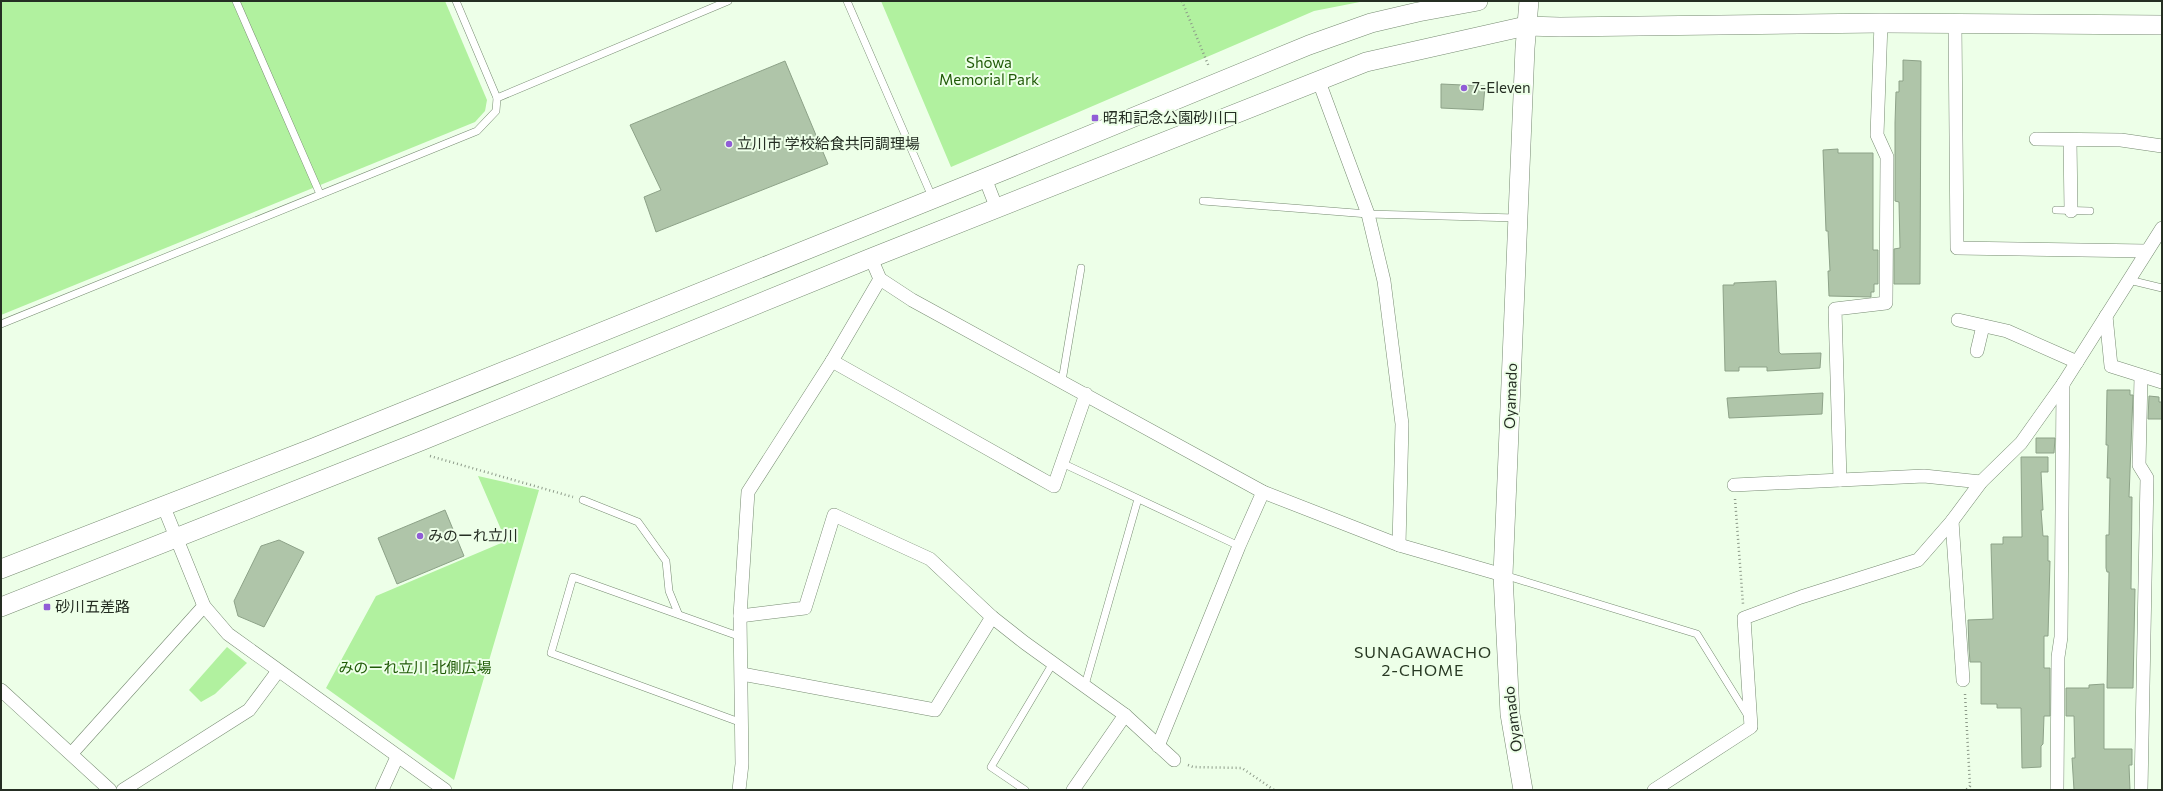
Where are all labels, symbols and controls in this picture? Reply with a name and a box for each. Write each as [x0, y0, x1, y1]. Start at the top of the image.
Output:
park label: Shōwa Memorial Park [939, 53, 1039, 88]
place label: 7-Eleven [1472, 78, 1531, 96]
marker: 7-Eleven [1459, 83, 1469, 93]
place label: 昭和記念公園砂川口 [1103, 108, 1238, 126]
marker: 昭和記念公園砂川口 [1090, 113, 1100, 123]
place label: 立川市 学校給食共同調理場 [737, 134, 920, 152]
marker: 立川市 学校給食共同調理場 [724, 139, 734, 149]
street label: Oyamado [1500, 363, 1520, 429]
place label: みのーれ立川 [428, 526, 518, 544]
marker: みのーれ立川 [415, 531, 425, 541]
place label: 砂川五差路 [55, 597, 130, 615]
marker: 砂川五差路 [42, 602, 52, 612]
district label: SUNAGAWACHO 2-CHOME [1354, 642, 1492, 679]
park label: みのーれ立川 北側広場 [339, 658, 491, 676]
street label: Oyamado [1499, 685, 1525, 753]

